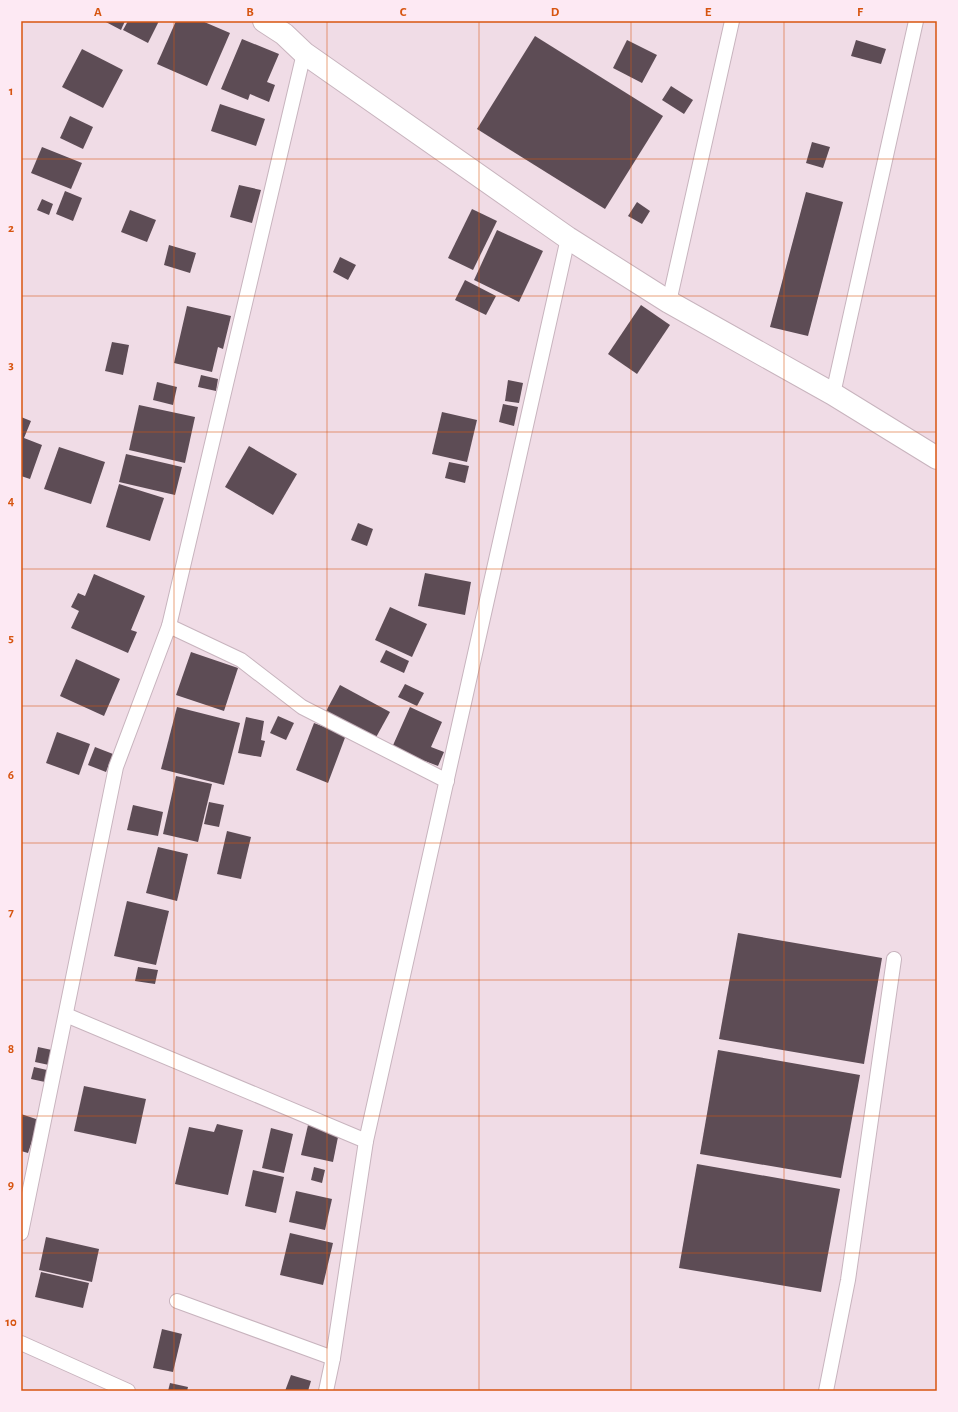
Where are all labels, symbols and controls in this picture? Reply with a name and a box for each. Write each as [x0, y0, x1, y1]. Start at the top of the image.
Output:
text: A [94, 6, 102, 19]
text: B [246, 6, 254, 19]
text: C [400, 6, 407, 19]
text: D [551, 6, 560, 19]
text: E [705, 6, 712, 19]
text: F [857, 6, 864, 19]
text: 1 [9, 85, 13, 98]
text: 2 [8, 222, 14, 235]
text: 3 [8, 359, 14, 372]
text: 4 [8, 495, 15, 508]
text: 5 [8, 632, 14, 645]
text: 6 [8, 769, 14, 782]
text: 7 [8, 906, 14, 919]
text: 8 [8, 1043, 14, 1056]
text: 9 [8, 1179, 14, 1192]
text: 10 [5, 1316, 17, 1329]

